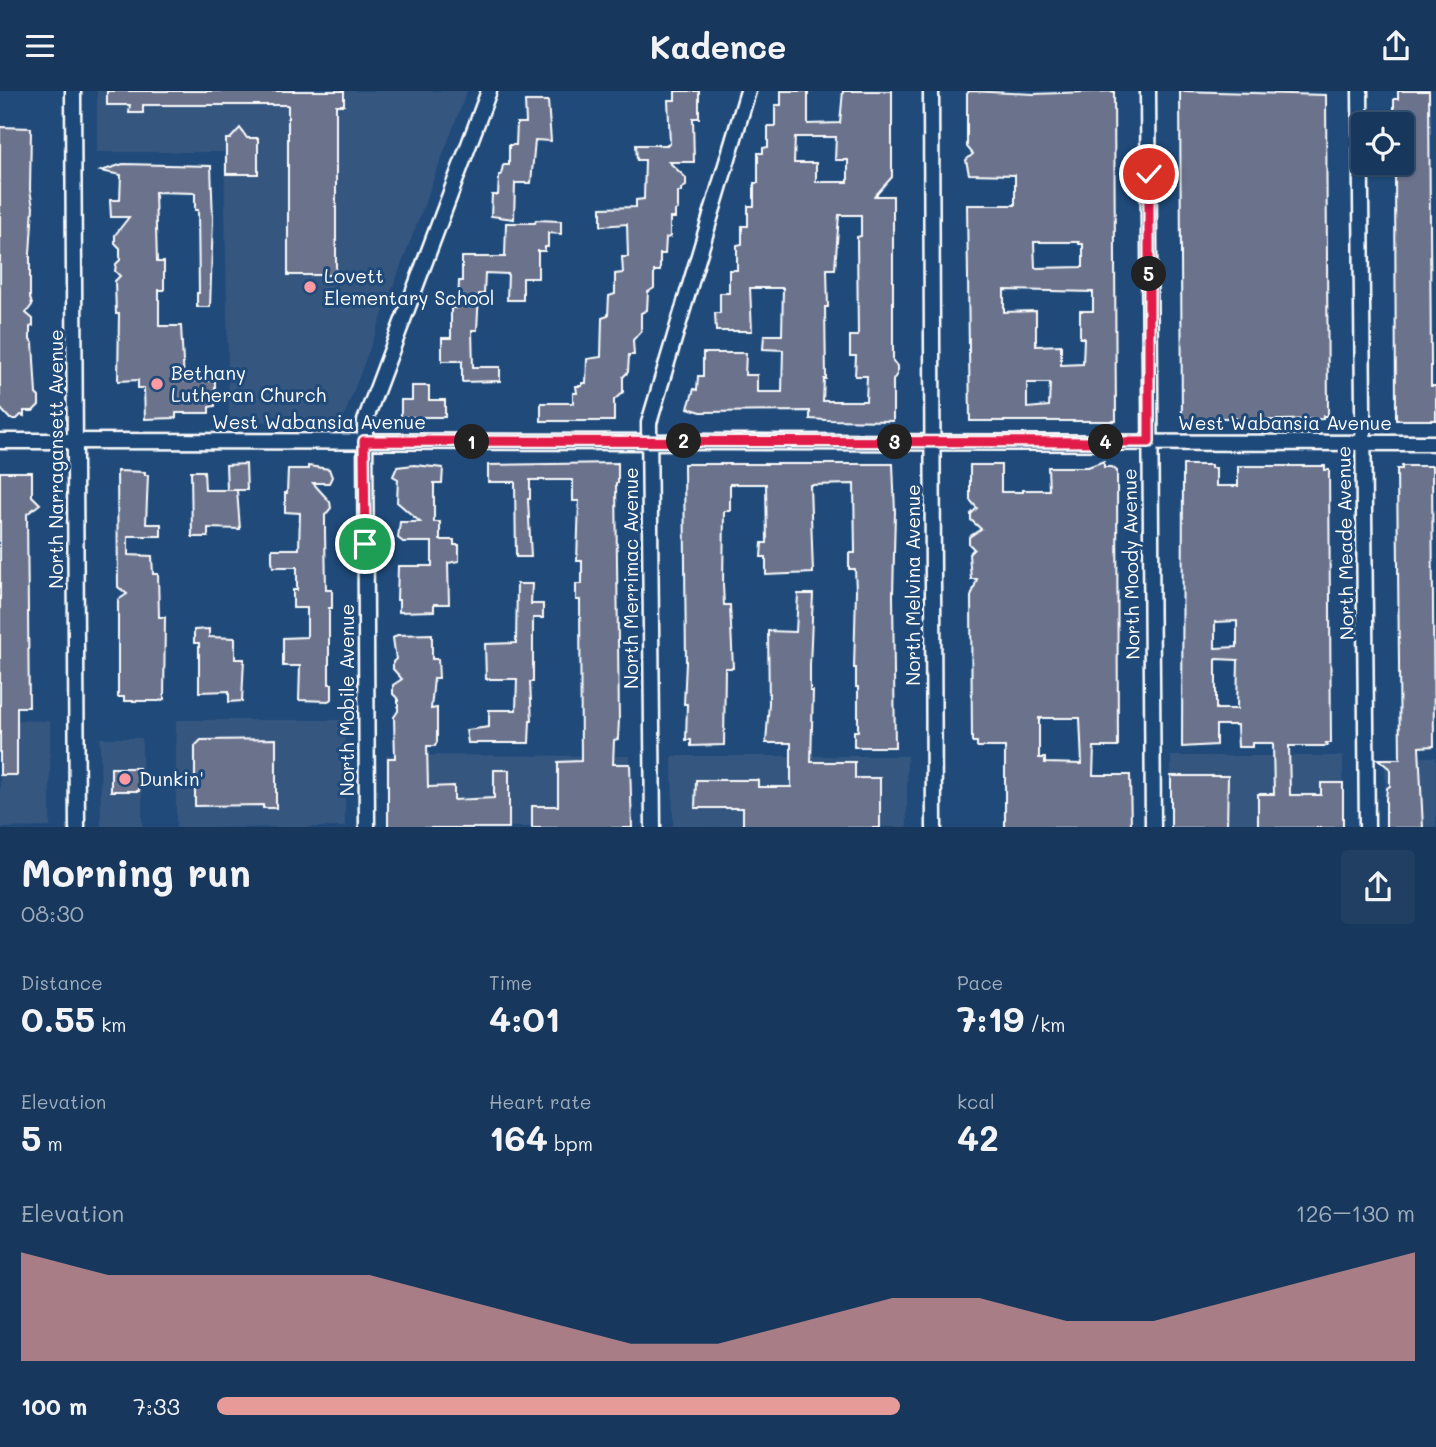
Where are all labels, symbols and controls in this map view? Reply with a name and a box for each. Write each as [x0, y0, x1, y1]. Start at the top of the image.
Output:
text: Kadence [650, 25, 786, 67]
icon: menu [21, 27, 59, 65]
icon: share [1377, 27, 1415, 65]
map controls [1351, 112, 1414, 175]
button: locate [1351, 112, 1414, 175]
pin [1119, 144, 1179, 204]
icon: check [1130, 155, 1168, 193]
pin: 5 [1132, 257, 1166, 291]
text: 5 [1143, 261, 1154, 286]
place label: Lovett Elementary School [324, 263, 494, 310]
marker: Lovett Elementary School [302, 279, 318, 295]
street label: North Narragansett Avenue [43, 329, 68, 589]
place label: Bethany Lutheran Church [171, 360, 326, 407]
marker: Bethany Lutheran Church [149, 376, 165, 392]
street label: West Wabansia Avenue [212, 409, 426, 434]
street label: West Wabansia Avenue [1178, 410, 1392, 435]
pin: 2 [666, 423, 702, 459]
pin: 1 [454, 425, 490, 459]
pin: 3 [878, 425, 912, 459]
pin: 4 [1088, 425, 1124, 459]
text: 2 [678, 428, 689, 453]
text: 1 [467, 429, 476, 454]
text: 3 [889, 429, 900, 454]
text: 4 [1099, 429, 1112, 454]
street label: North Meade Avenue [1330, 446, 1359, 640]
street label: North Merrimac Avenue [618, 467, 643, 689]
street label: North Moody Avenue [1116, 468, 1145, 660]
street label: North Melvina Avenue [900, 484, 925, 686]
pin [335, 514, 395, 574]
icon: arrive [346, 525, 384, 563]
street label: North Mobile Avenue [334, 604, 359, 796]
place label: Dunkin' [139, 766, 204, 791]
marker: Dunkin' [117, 771, 133, 787]
text: Morning run [21, 847, 251, 897]
button: share [1341, 850, 1415, 924]
text: 08:30 [21, 898, 84, 928]
text: Distance [21, 970, 103, 995]
text: Time [489, 970, 532, 995]
text: Pace [957, 970, 1003, 995]
text: 0.55 [21, 995, 95, 1041]
text: 4:01 [489, 995, 560, 1041]
text: 7:19 [957, 995, 1024, 1041]
text: km [95, 1012, 126, 1037]
text: /km [1024, 1012, 1065, 1037]
text: Elevation [21, 1089, 106, 1114]
text: Heart rate [489, 1089, 592, 1114]
text: kcal [957, 1089, 995, 1114]
text: 5 [21, 1114, 41, 1160]
text: 164 [489, 1114, 548, 1160]
text: 42 [957, 1114, 999, 1160]
text: m [41, 1131, 63, 1156]
text: bpm [548, 1131, 593, 1156]
text: Elevation [21, 1198, 124, 1228]
text: 126–130 m [1296, 1198, 1415, 1228]
text: 100 m [21, 1391, 87, 1421]
text: 7:33 [133, 1391, 180, 1421]

